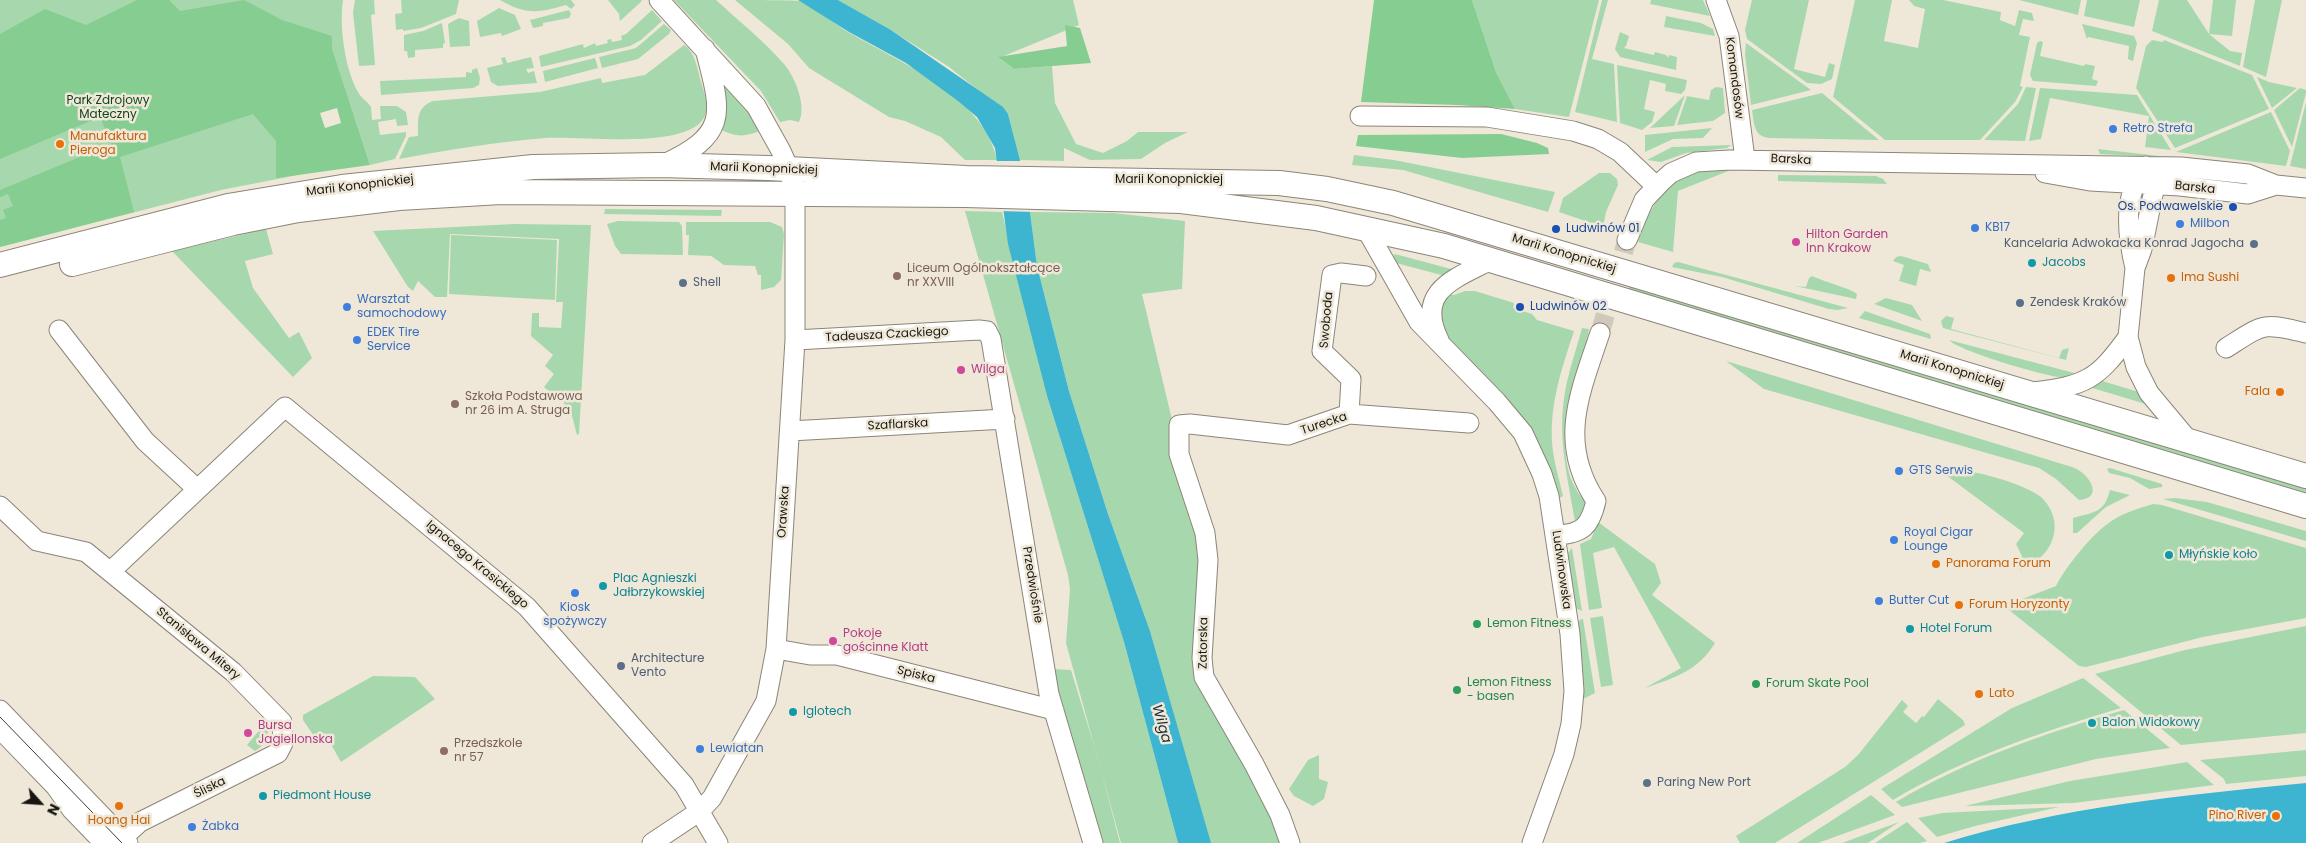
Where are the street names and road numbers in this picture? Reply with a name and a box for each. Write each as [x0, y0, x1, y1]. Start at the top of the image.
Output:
street label: Komandosów [1722, 36, 1746, 120]
street label: Barska [1770, 152, 1812, 168]
street label: Marii Konopnickiej [710, 160, 818, 178]
street label: Marii Konopnickiej [306, 172, 414, 200]
street label: Marii Konopnickiej [1115, 173, 1223, 187]
street label: Barska [2174, 179, 2216, 197]
street label: Marii Konopnickiej [1510, 231, 1618, 277]
street label: Swoboda [1317, 291, 1337, 349]
street label: Tadeusza Czackiego [825, 325, 949, 345]
street label: Marii Konopnickiej [1898, 347, 2006, 393]
street label: Turecka [1299, 410, 1349, 438]
street label: Szaflarska [867, 416, 929, 434]
street label: Orawska [775, 485, 793, 539]
street label: Ignacego Krasickiego [423, 518, 531, 612]
street label: Ludwinowska [1548, 530, 1574, 610]
street label: Przedwiośnie [1019, 546, 1045, 624]
street label: Stanisława Mitery [153, 605, 243, 683]
street label: Zatorska [1196, 617, 1212, 669]
street label: Spiska [896, 663, 936, 687]
street label: Śliska [192, 774, 228, 802]

